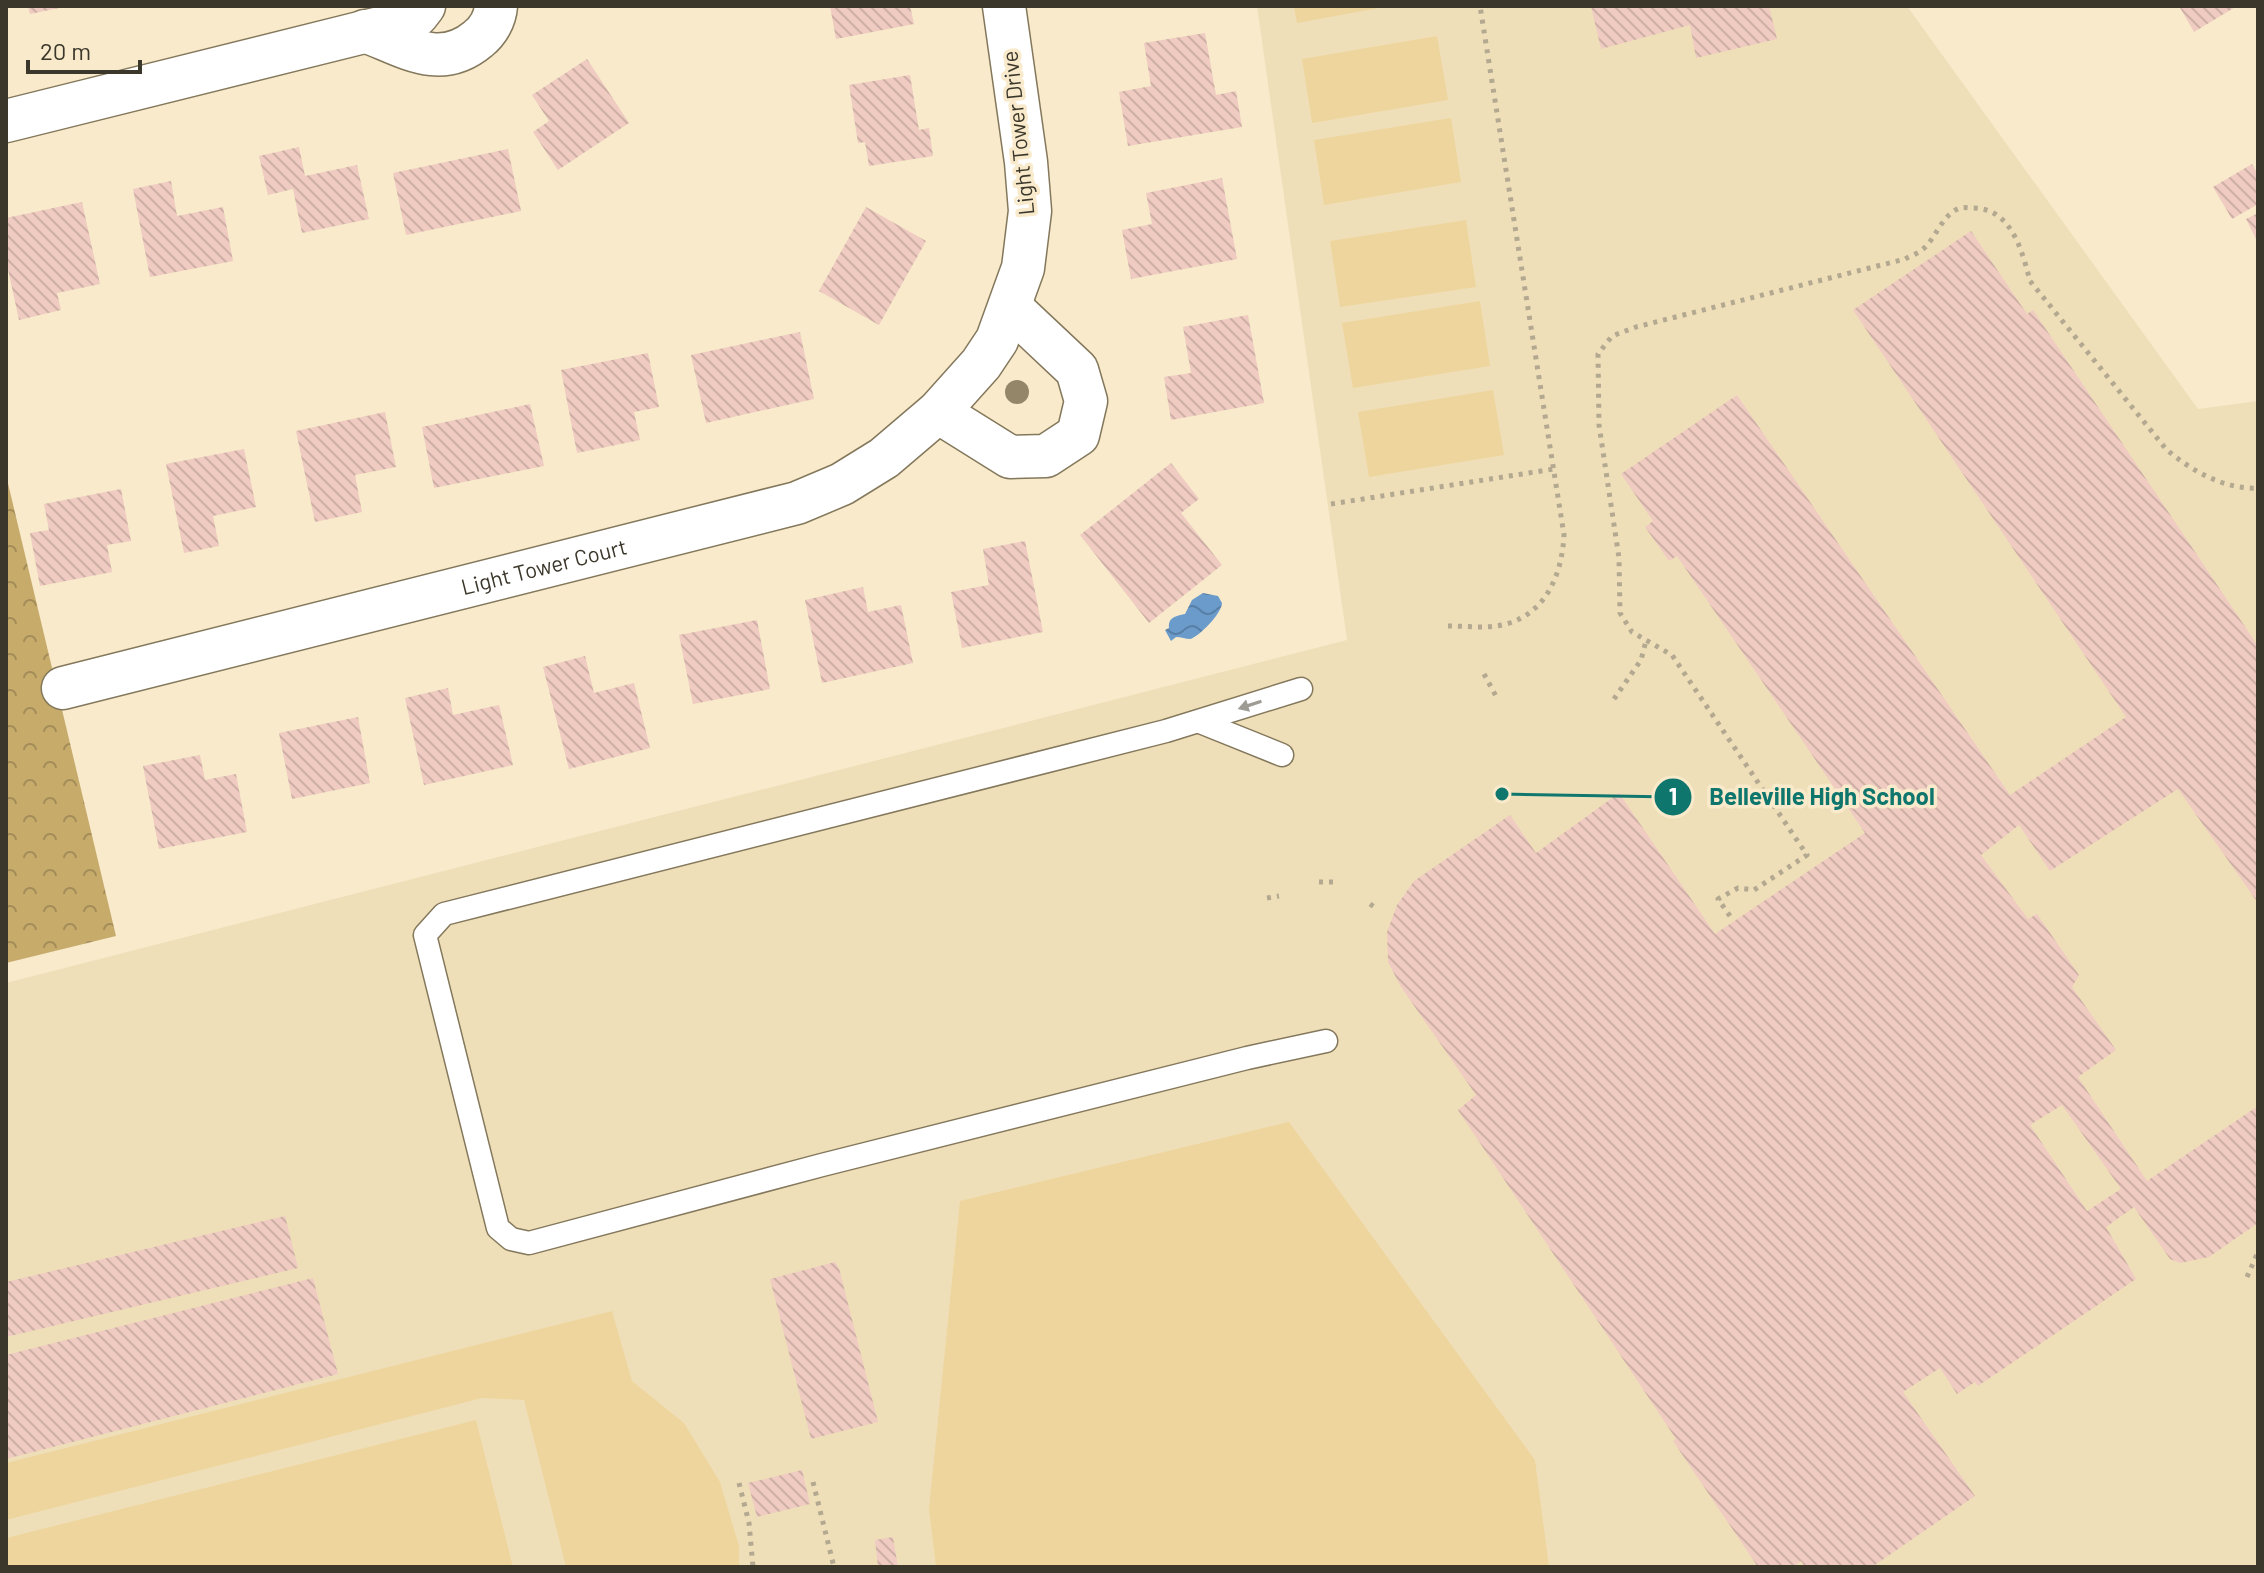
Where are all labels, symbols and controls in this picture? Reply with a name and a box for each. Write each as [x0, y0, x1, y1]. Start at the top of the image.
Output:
scale bar [28, 24, 140, 74]
text: 20 m [40, 36, 91, 65]
street label: Light Tower Drive [995, 50, 1039, 217]
street label: Light Tower Court [458, 532, 629, 599]
one-way arrow [1238, 700, 1262, 712]
callout: Belleville High School [1653, 773, 1951, 821]
text: 1 [1669, 781, 1677, 810]
text: Belleville High School [1709, 781, 1935, 810]

